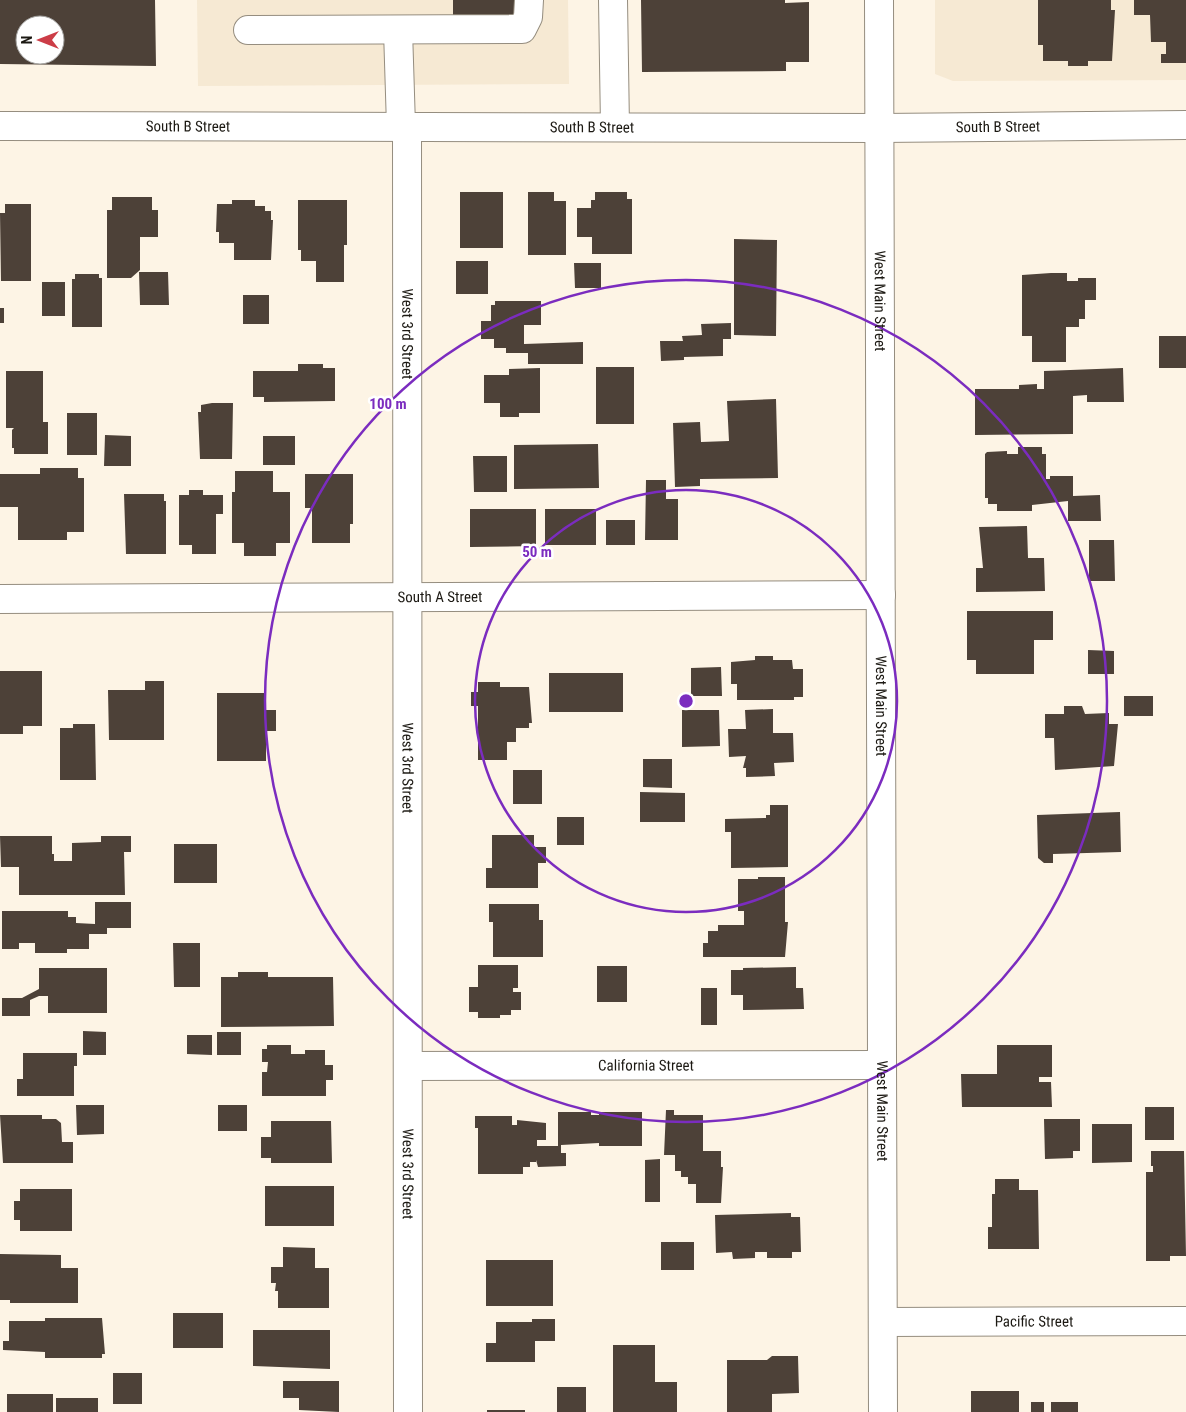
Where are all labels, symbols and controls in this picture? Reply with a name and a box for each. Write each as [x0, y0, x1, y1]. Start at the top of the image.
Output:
north arrow [15, 15, 65, 65]
text: N [19, 36, 35, 44]
street label: South B Street [146, 117, 230, 136]
street label: South B Street [956, 117, 1040, 136]
street label: South B Street [550, 118, 634, 136]
street label: West Main Street [871, 251, 889, 351]
street label: West 3rd Street [398, 289, 416, 379]
text: 100 m [369, 395, 407, 413]
text: 50 m [522, 543, 552, 561]
street label: South A Street [397, 588, 483, 606]
street label: West Main Street [872, 656, 890, 756]
centre of rings [677, 692, 695, 710]
street label: West 3rd Street [398, 723, 417, 813]
street label: California Street [598, 1056, 694, 1075]
street label: West Main Street [873, 1061, 891, 1161]
street label: West 3rd Street [399, 1129, 417, 1219]
street label: Pacific Street [995, 1312, 1073, 1331]

